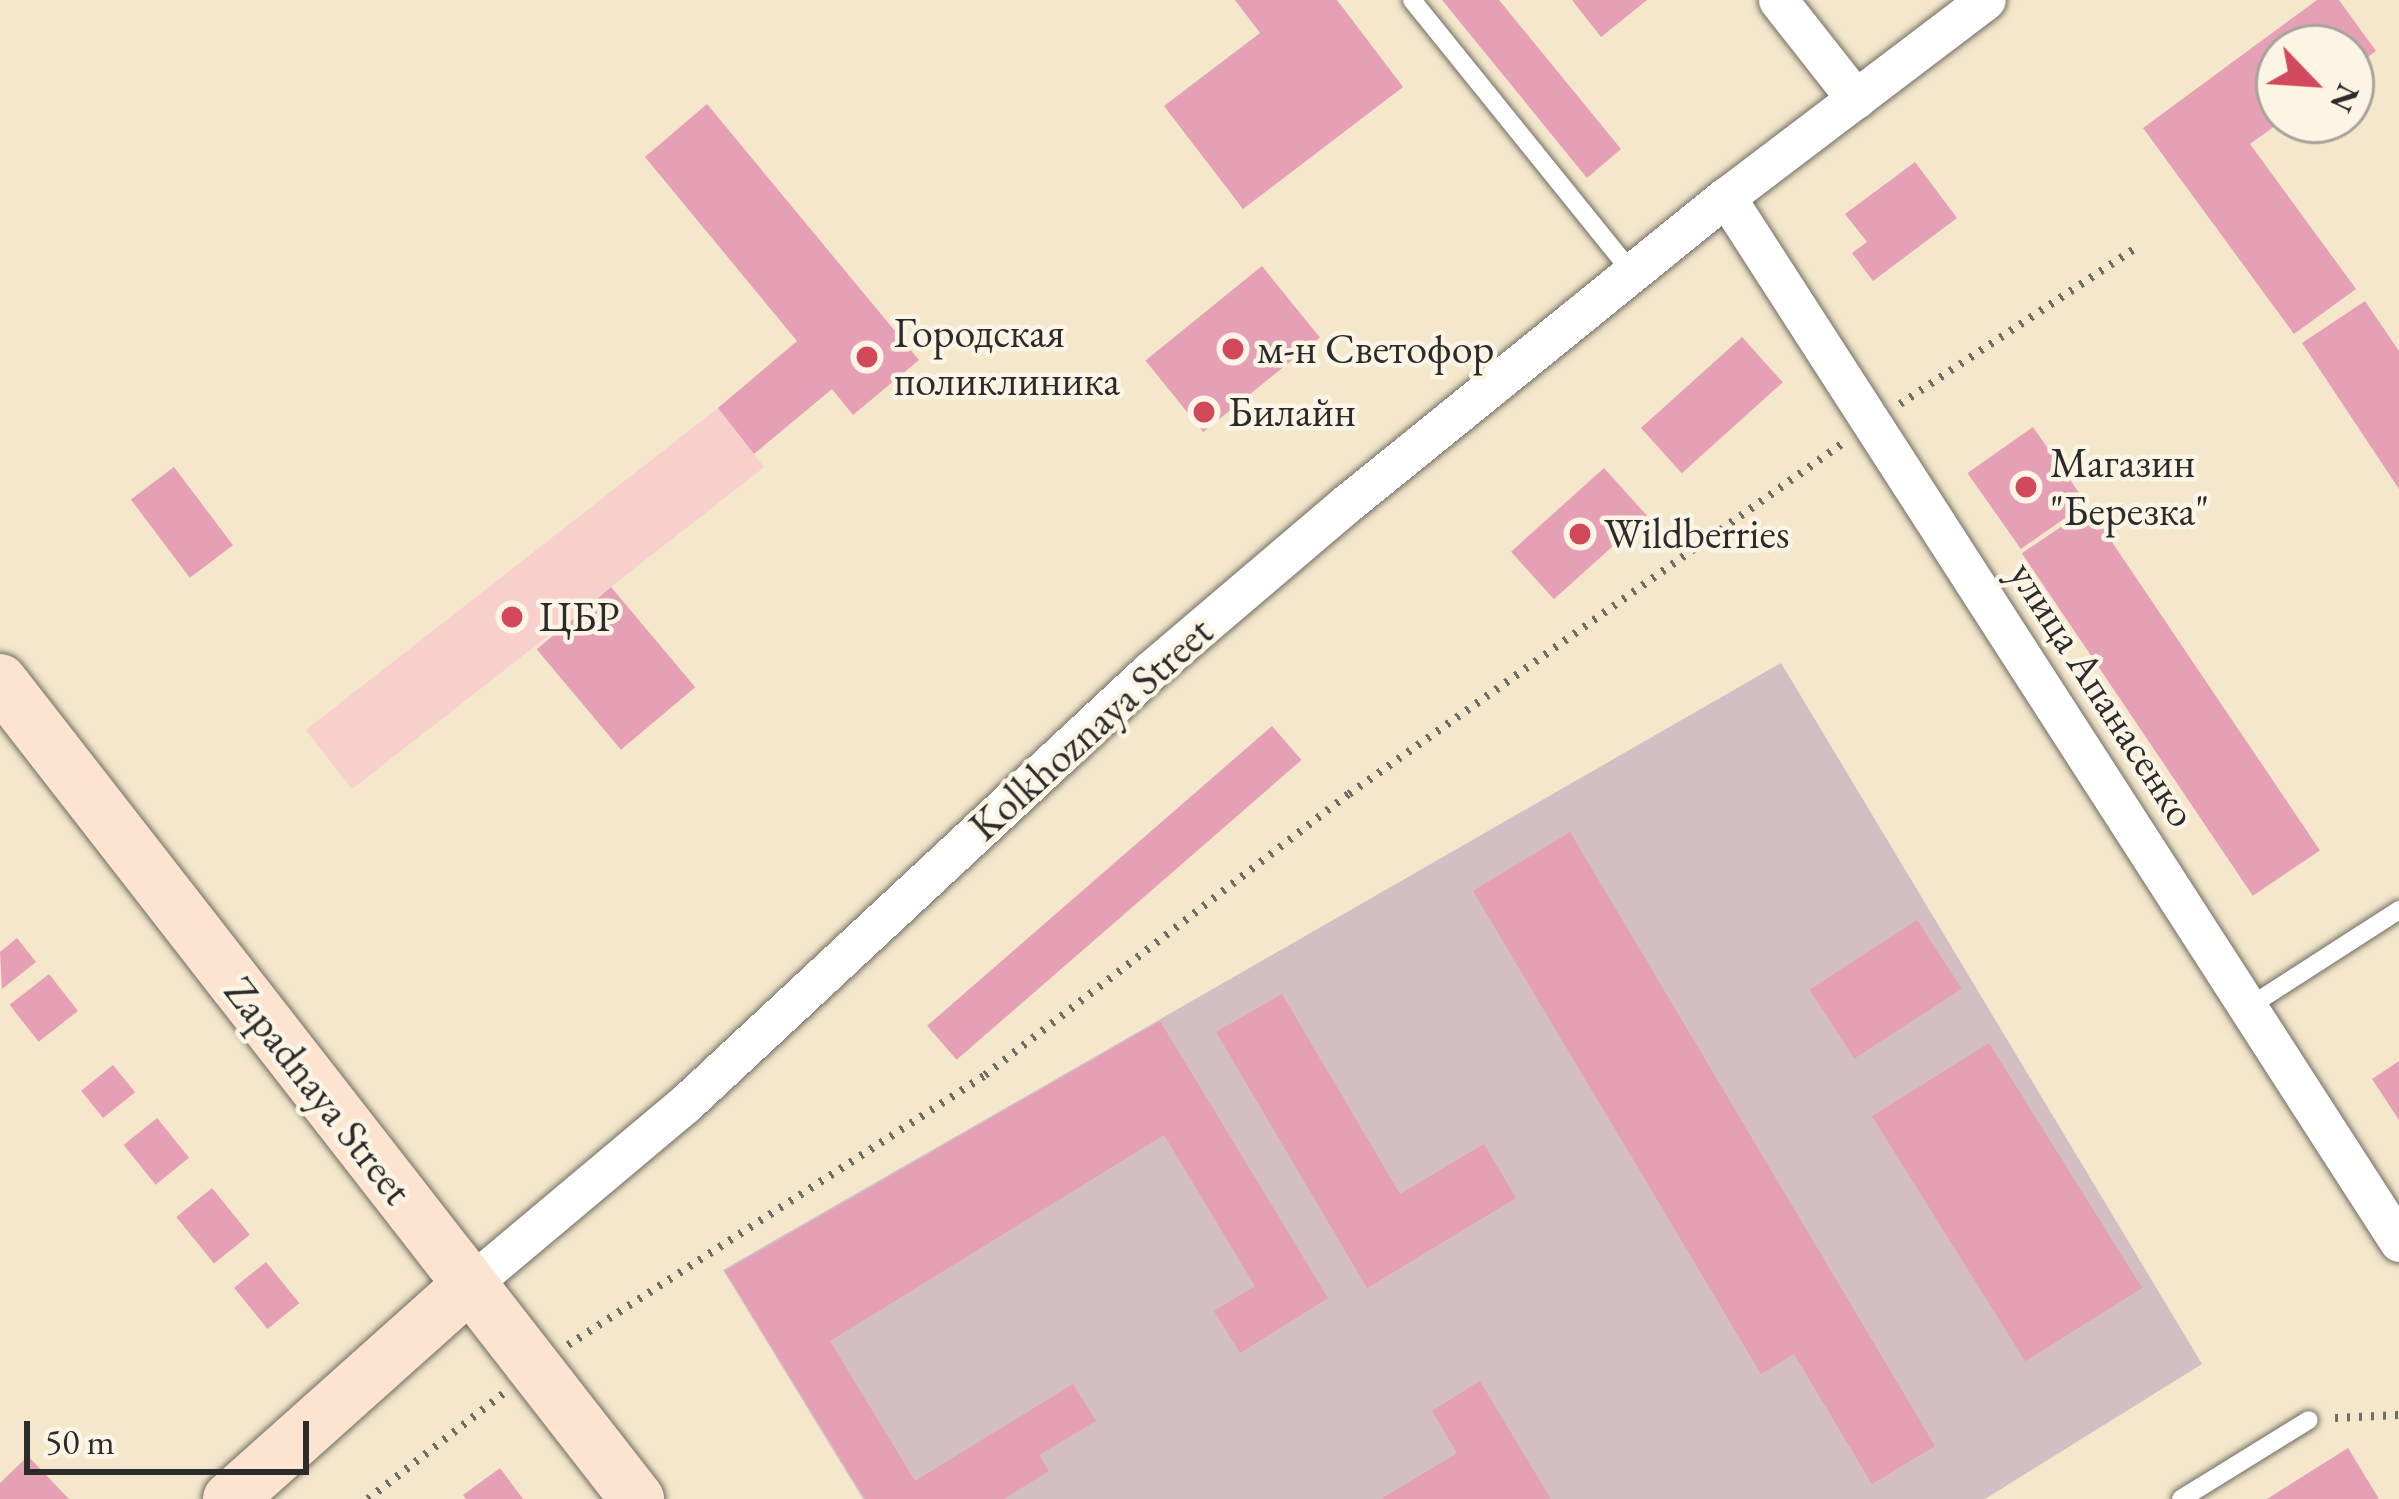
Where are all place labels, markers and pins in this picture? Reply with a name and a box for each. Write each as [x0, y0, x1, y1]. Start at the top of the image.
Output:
place label: Городская поликлиника [894, 308, 1120, 406]
place label: м-н Светофор [1257, 324, 1494, 374]
marker: м-н Светофор [1220, 336, 1246, 362]
marker: Городская поликлиника [851, 341, 883, 373]
place label: Билайн [1228, 387, 1356, 437]
marker: Билайн [1191, 399, 1217, 425]
place label: Магазин "Березка" [2050, 438, 2209, 536]
marker: Магазин "Березка" [2013, 474, 2039, 500]
place label: Wildberries [1604, 509, 1790, 559]
marker: Wildberries [1567, 521, 1593, 547]
place label: ЦБР [539, 592, 619, 642]
marker: ЦБР [496, 601, 528, 633]

